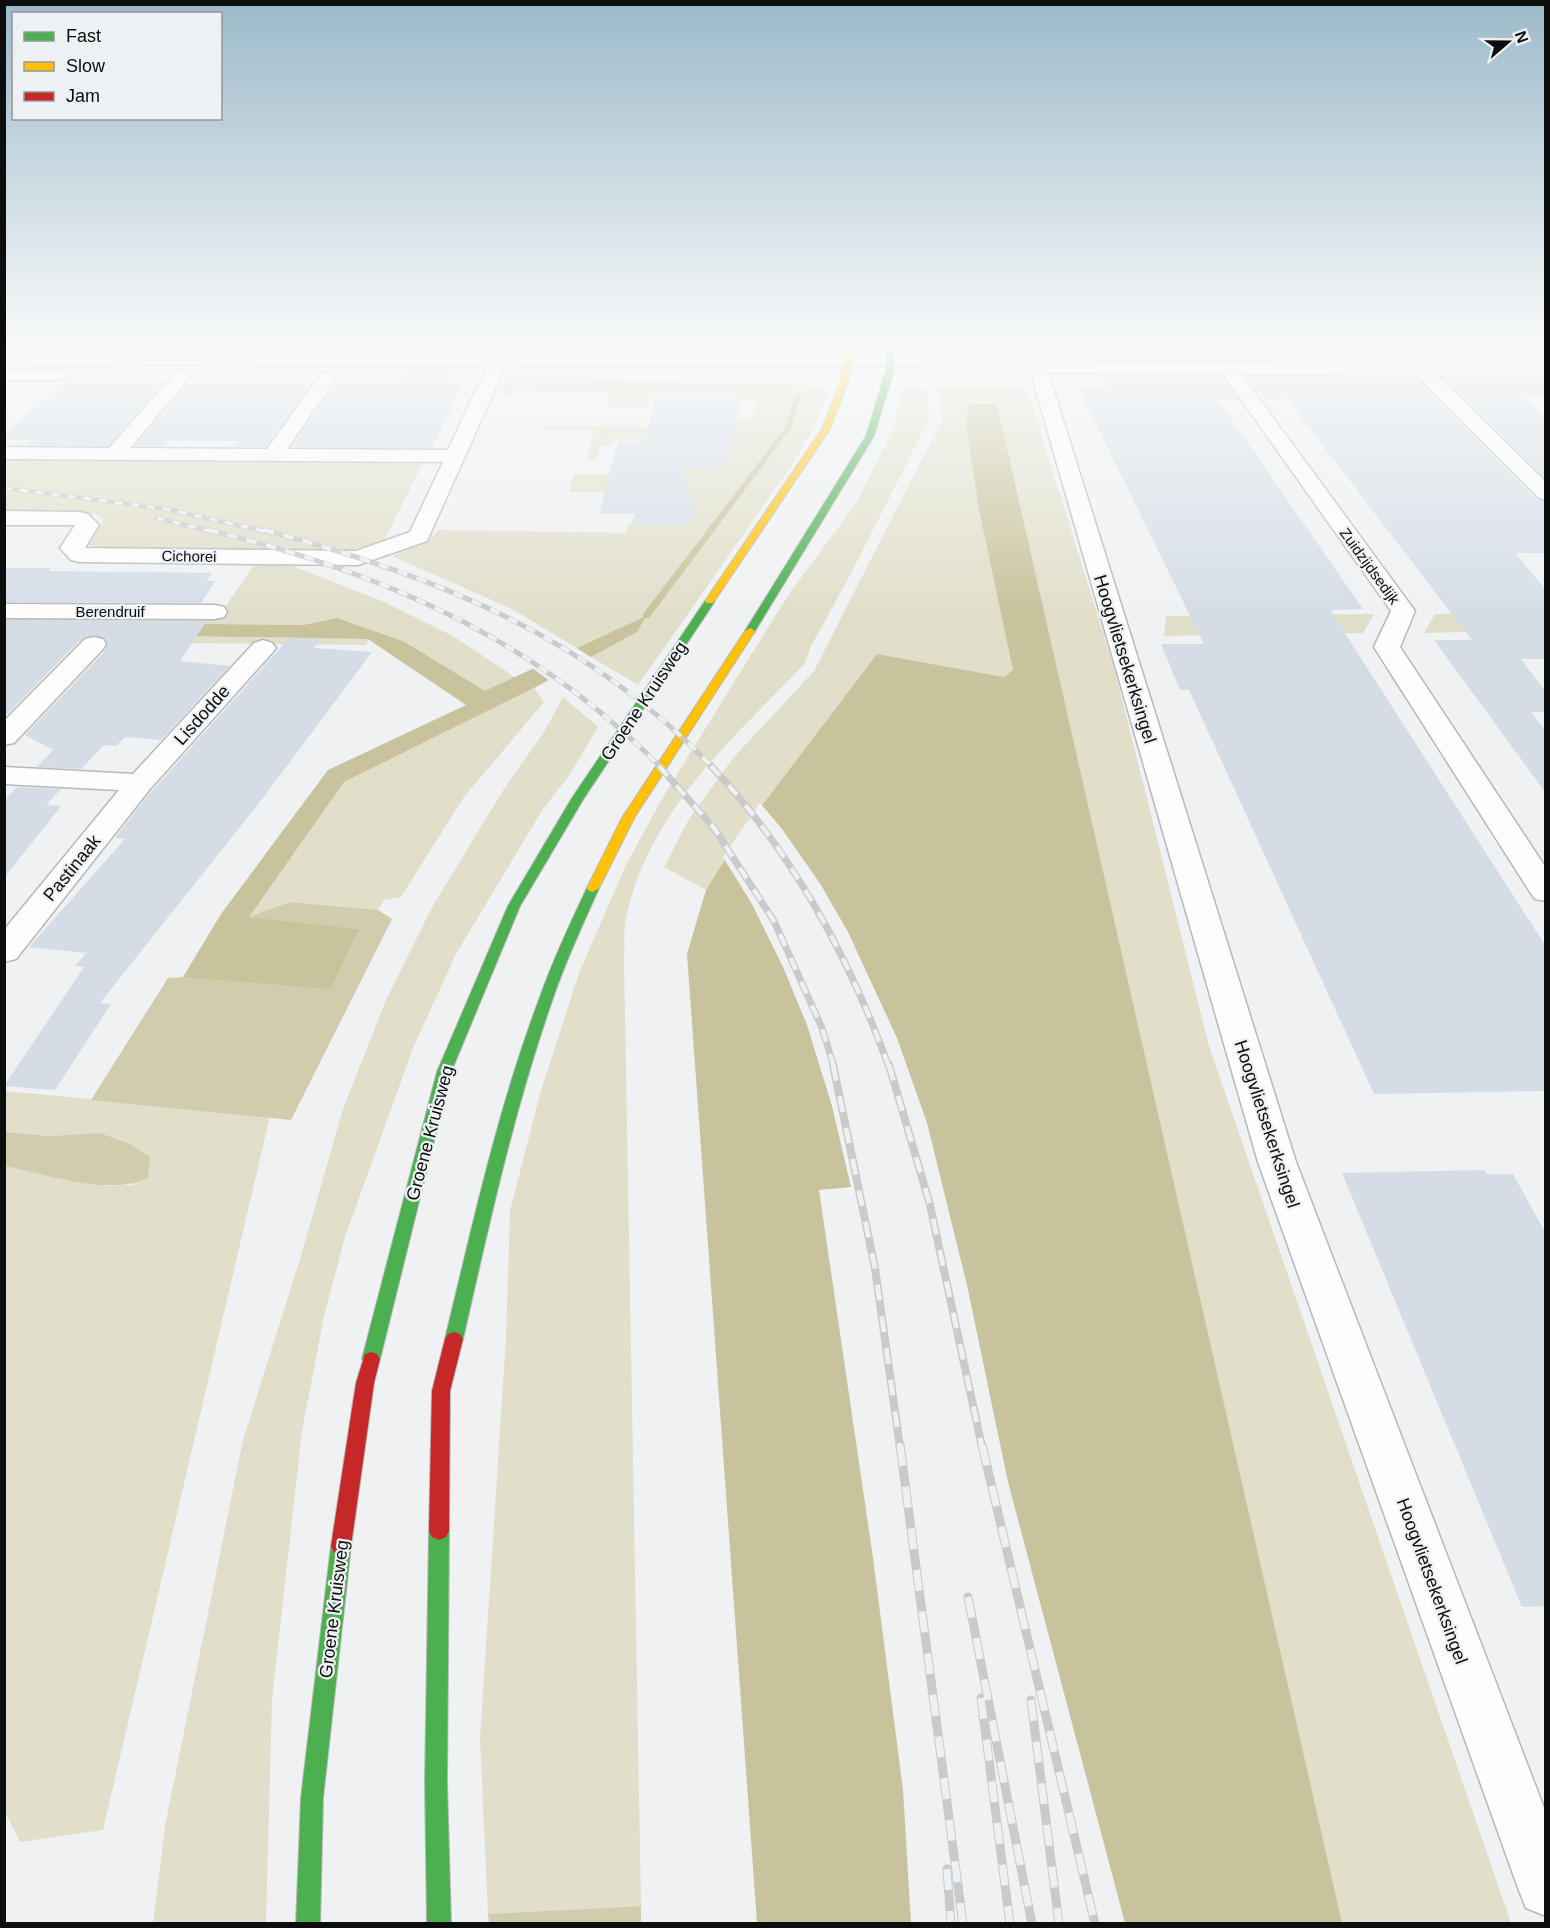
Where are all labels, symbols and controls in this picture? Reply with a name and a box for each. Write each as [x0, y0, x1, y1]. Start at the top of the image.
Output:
legend [12, 12, 222, 120]
north arrow [1478, 12, 1538, 72]
text: Fast [66, 26, 101, 46]
text: N [1512, 29, 1532, 45]
text: Slow [66, 56, 106, 76]
text: Jam [66, 86, 100, 106]
street label: Zuidzijdsedijk [1337, 525, 1404, 608]
street label: Cichorei [161, 547, 217, 565]
street label: Hoogvlietsekerksingel [1090, 572, 1160, 746]
street label: Berendruif [75, 603, 145, 620]
street label: Groene Kruisweg [597, 638, 691, 764]
street label: Lisdodde [170, 681, 234, 749]
street label: Pastinaak [39, 830, 105, 905]
street label: Hoogvlietsekerksingel [1230, 1038, 1304, 1210]
street label: Groene Kruisweg [402, 1063, 458, 1203]
street label: Hoogvlietsekerksingel [1393, 1495, 1471, 1667]
street label: Groene Kruisweg [316, 1539, 352, 1679]

